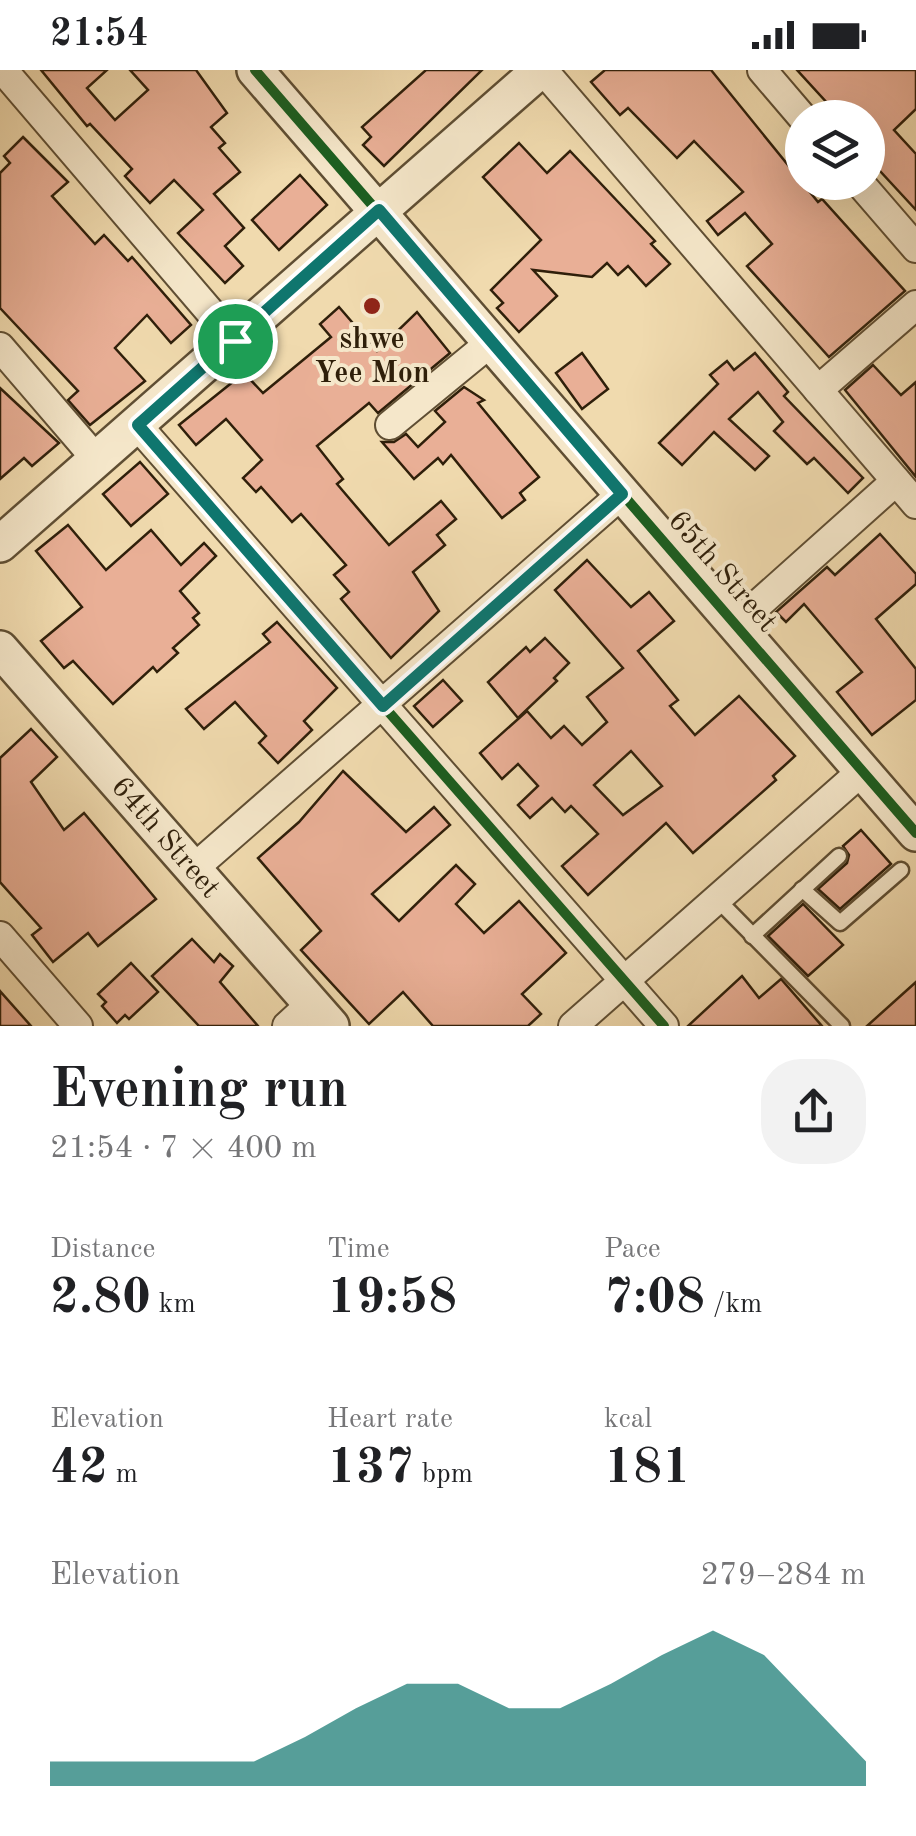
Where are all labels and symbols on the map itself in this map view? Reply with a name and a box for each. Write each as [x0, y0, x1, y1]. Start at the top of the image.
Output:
marker: shwe Yee Mon [361, 295, 383, 317]
pin [193, 299, 278, 384]
place label: shwe Yee Mon [314, 325, 430, 389]
street label: 65th Street [662, 506, 782, 638]
street label: 64th Street [105, 772, 225, 904]

